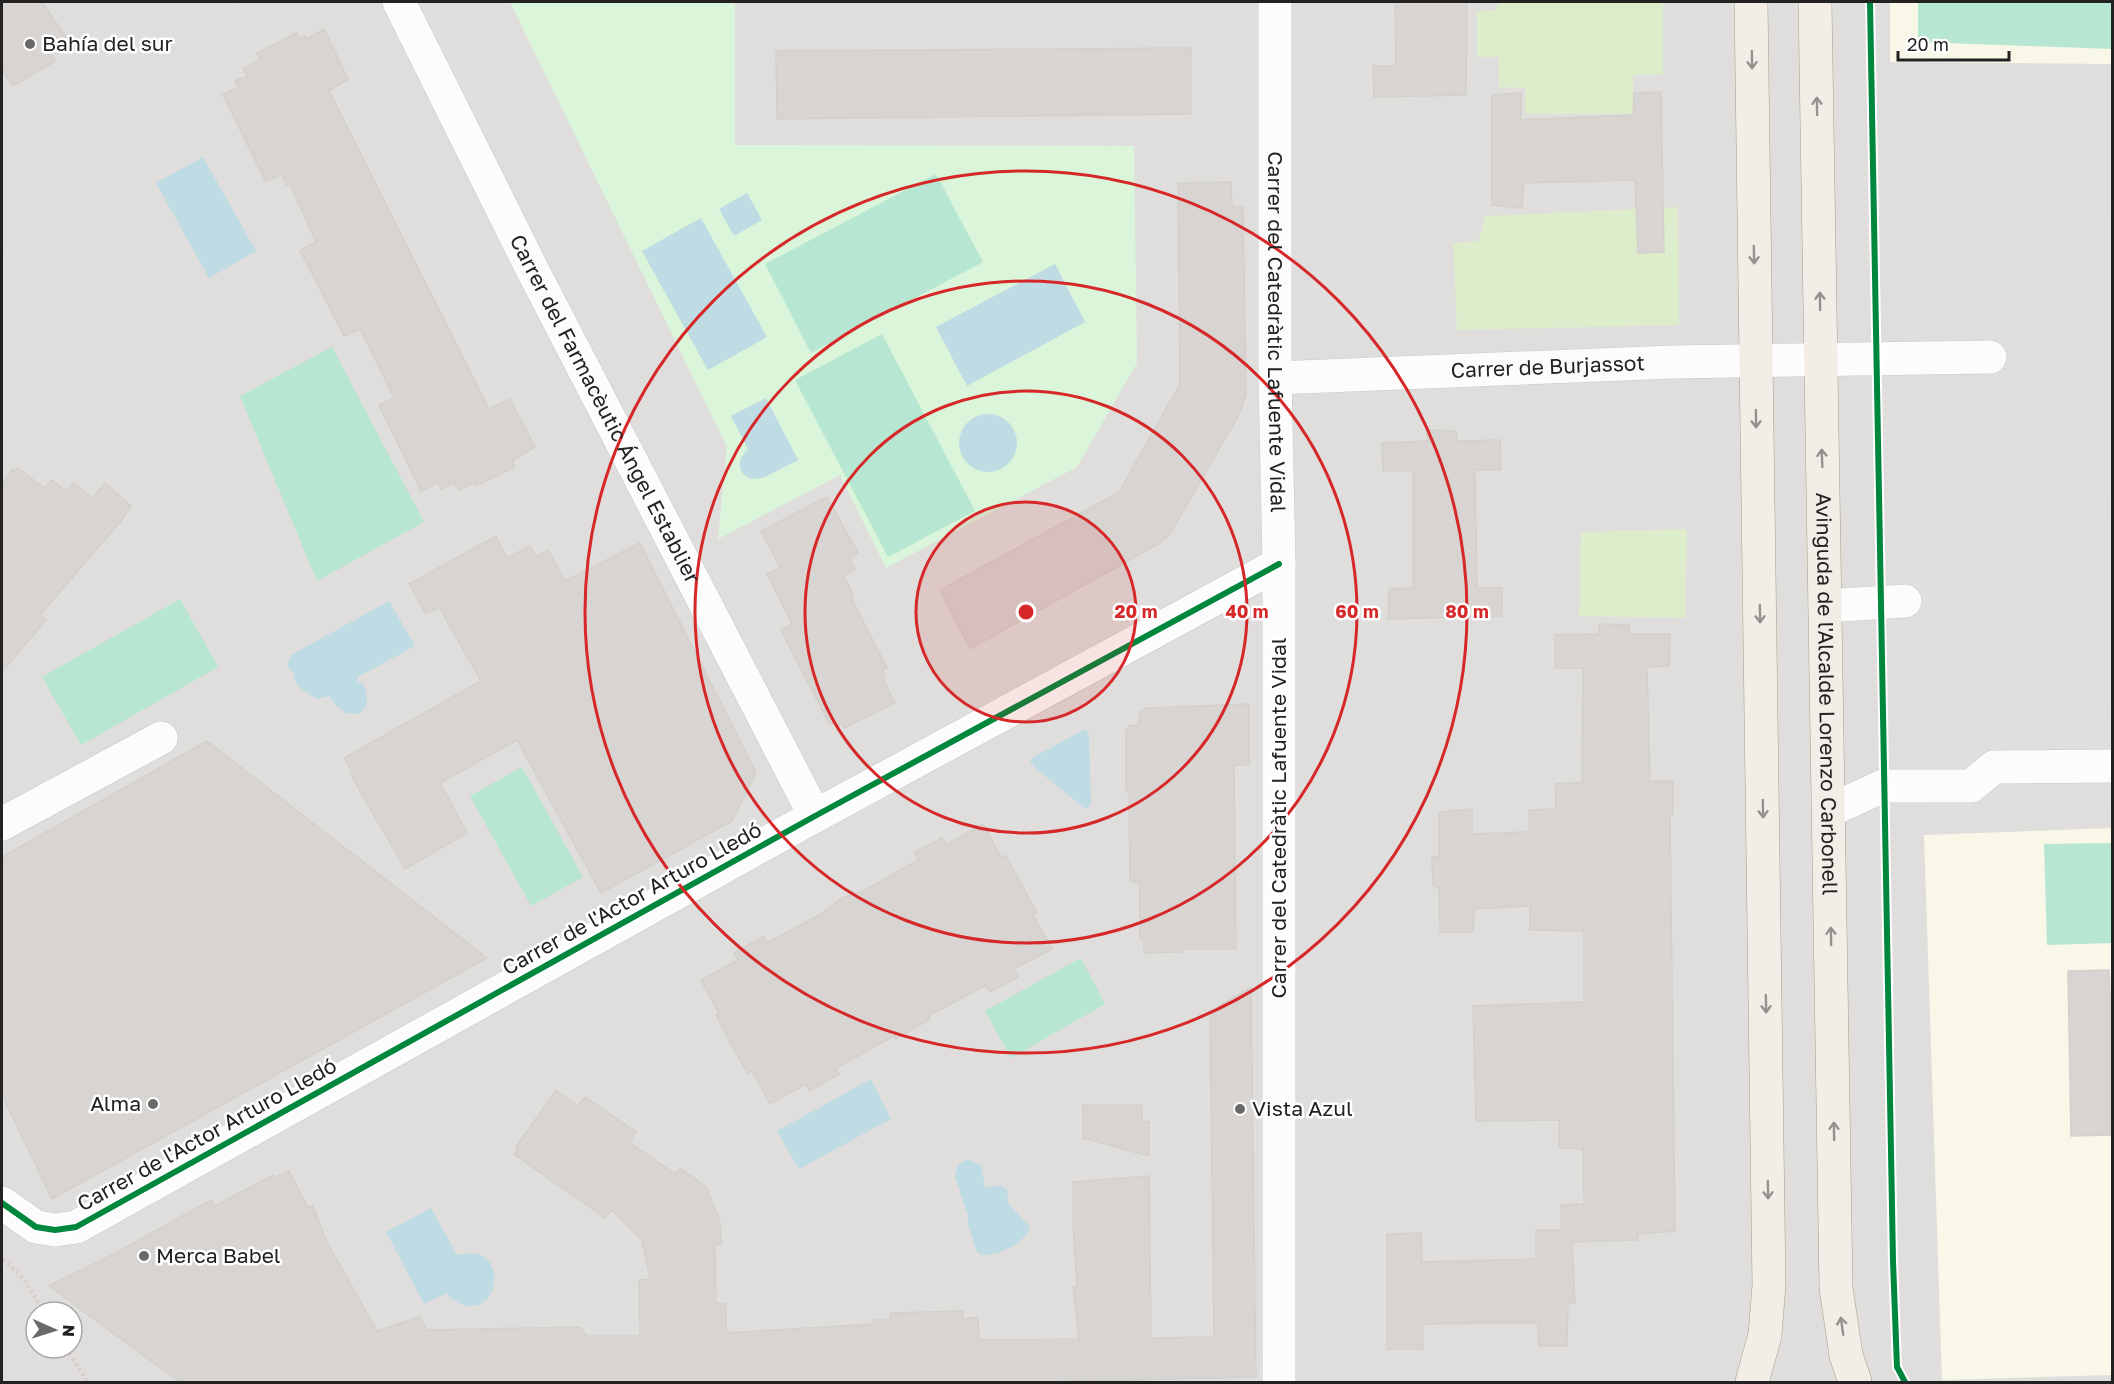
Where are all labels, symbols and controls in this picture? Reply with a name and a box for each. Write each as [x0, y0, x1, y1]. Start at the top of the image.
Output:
scale bar [1898, 24, 2009, 62]
place label: Bahía del sur [42, 30, 173, 56]
text: 20 m [1907, 33, 1949, 55]
marker: Bahía del sur [23, 37, 37, 51]
one-way arrow [1746, 49, 1757, 69]
one-way arrow [1811, 96, 1823, 116]
street label: Carrer del Catedràtic Lafuente Vidal [1263, 151, 1292, 513]
street label: Carrer del Farmacèutic Ángel Establier [505, 230, 706, 587]
one-way arrow [1748, 244, 1760, 264]
one-way arrow [1814, 291, 1826, 311]
street label: Carrer de Burjassot [1450, 349, 1645, 383]
one-way arrow [1751, 408, 1762, 428]
one-way arrow [1816, 449, 1828, 469]
street label: Avinguda de l'Alcalde Lorenzo Carbonell [1811, 492, 1844, 896]
text: 20 m [1115, 600, 1157, 622]
text: 40 m [1225, 600, 1269, 622]
text: 60 m [1335, 600, 1379, 622]
text: 80 m [1445, 600, 1489, 622]
centre of rings [1016, 602, 1036, 622]
one-way arrow [1754, 603, 1765, 623]
street label: Carrer del Catedràtic Lafuente Vidal [1265, 637, 1291, 999]
one-way arrow [1757, 798, 1768, 818]
street label: Carrer de l'Actor Arturo Lledó [497, 816, 766, 980]
one-way arrow [1825, 927, 1837, 947]
one-way arrow [1760, 993, 1771, 1013]
street label: Carrer de l'Actor Arturo Lledó [72, 1052, 341, 1216]
place label: Alma [90, 1090, 141, 1116]
place label: Vista Azul [1252, 1095, 1353, 1121]
marker: Alma [146, 1097, 160, 1111]
marker: Vista Azul [1233, 1102, 1247, 1116]
one-way arrow [1828, 1122, 1840, 1142]
one-way arrow [1762, 1179, 1774, 1199]
place label: Merca Babel [156, 1242, 281, 1268]
marker: Merca Babel [137, 1249, 151, 1263]
north arrow [24, 1300, 84, 1360]
one-way arrow [1836, 1316, 1847, 1336]
text: N [59, 1324, 79, 1337]

